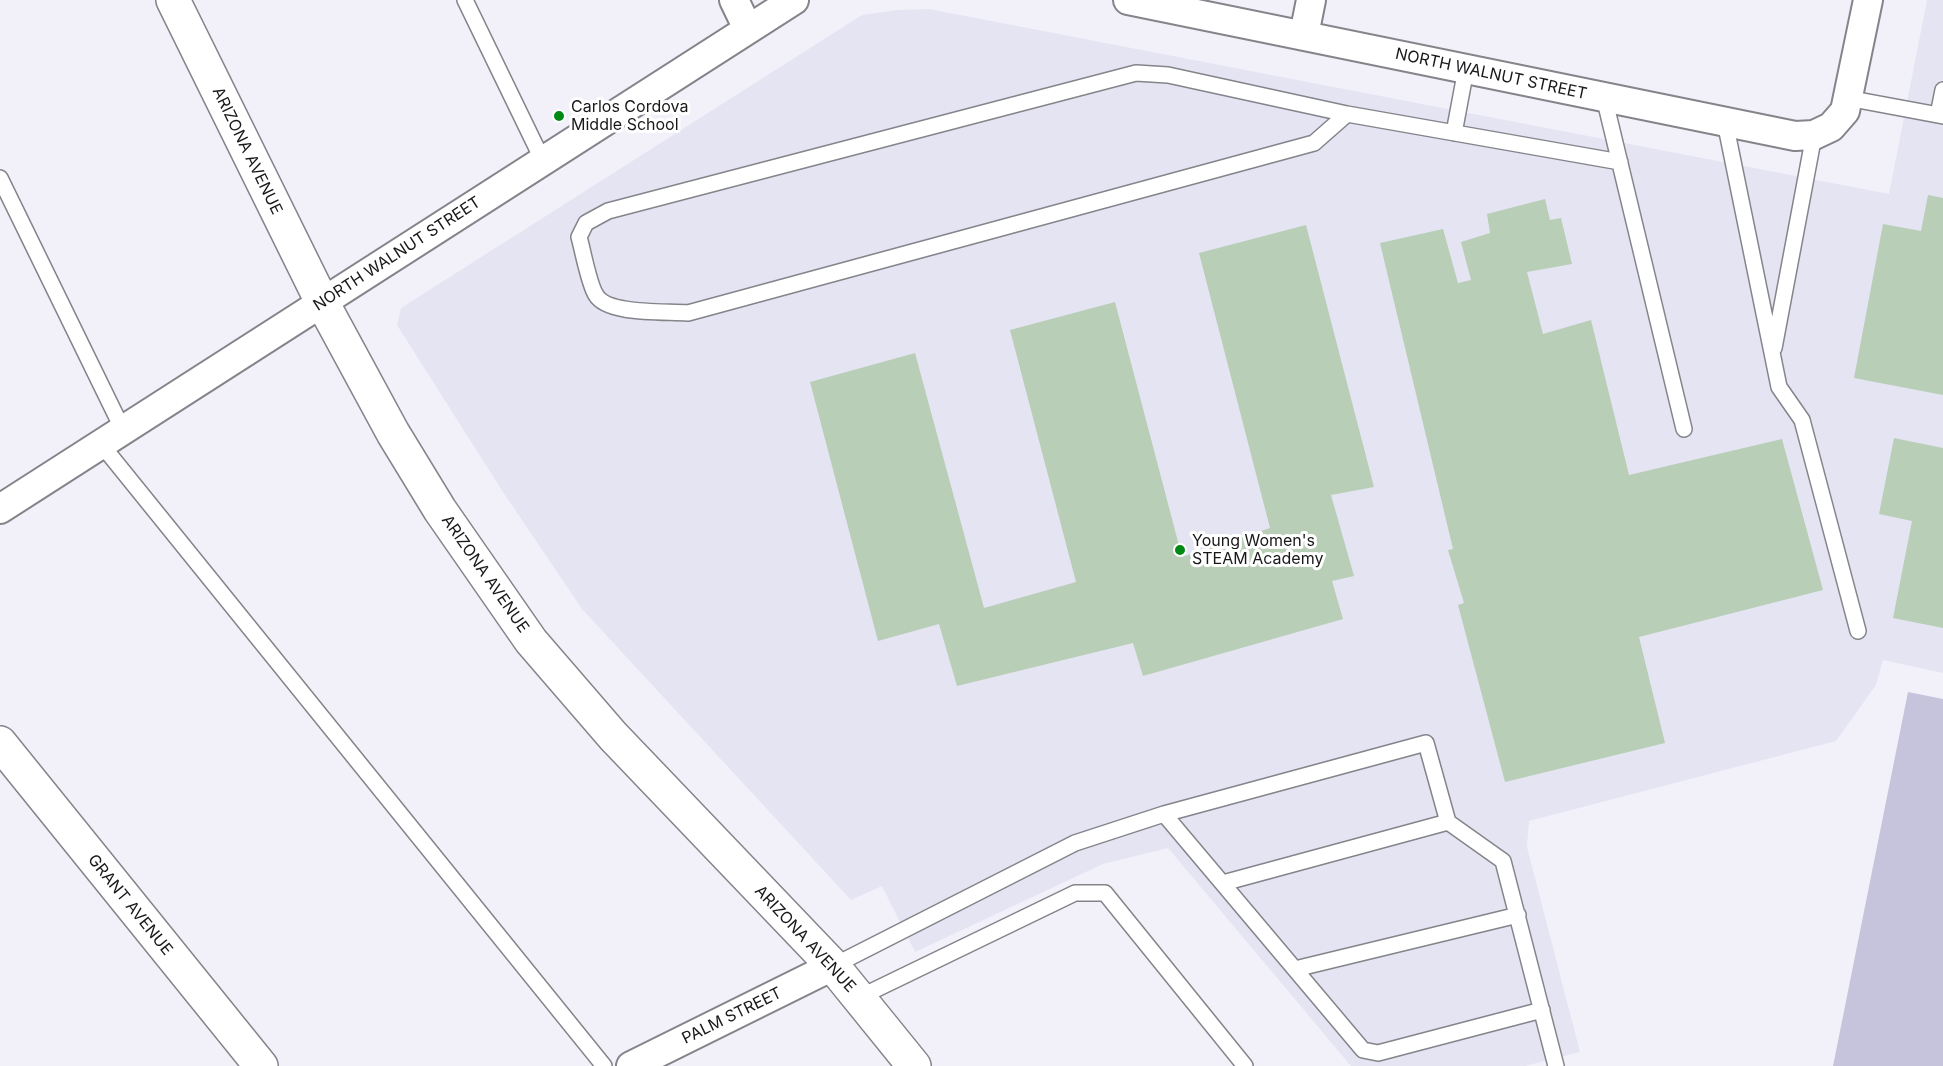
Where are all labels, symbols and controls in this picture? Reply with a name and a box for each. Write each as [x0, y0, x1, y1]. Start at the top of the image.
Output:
street label: NORTH WALNUT STREET [1393, 44, 1589, 104]
street label: ARIZONA AVENUE [208, 84, 286, 218]
place label: Carlos Cordova Middle School [571, 97, 688, 135]
marker: Carlos Cordova Middle School [552, 109, 566, 123]
street label: NORTH WALNUT STREET [310, 193, 484, 315]
street label: ARIZONA AVENUE [437, 511, 533, 637]
place label: Young Women's STEAM Academy [1192, 531, 1323, 569]
marker: Young Women's STEAM Academy [1173, 543, 1187, 557]
street label: GRANT AVENUE [83, 851, 177, 959]
street label: ARIZONA AVENUE [751, 882, 859, 996]
street label: PALM STREET [679, 984, 785, 1048]

